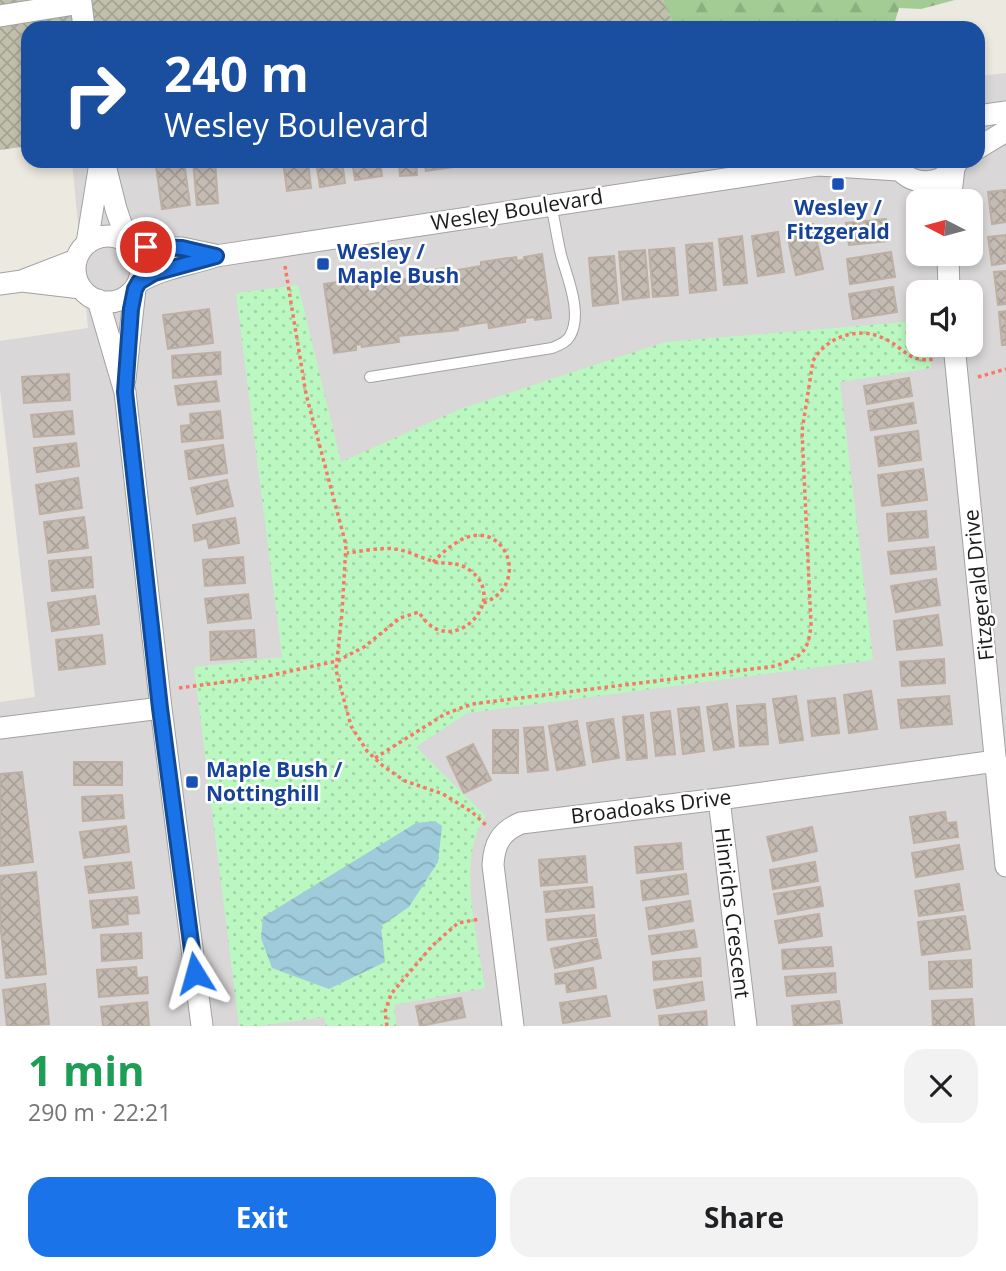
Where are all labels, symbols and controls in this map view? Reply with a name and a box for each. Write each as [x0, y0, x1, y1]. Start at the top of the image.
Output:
text: 240 m [164, 40, 309, 106]
icon: right [49, 49, 140, 140]
text: Wesley Boulevard [164, 103, 429, 146]
marker: Wesley / Fitzgerald [830, 176, 846, 192]
street label: Wesley Boulevard [429, 182, 605, 236]
north arrow [906, 189, 984, 266]
map controls [906, 189, 983, 357]
place label: Wesley / Fitzgerald [786, 193, 890, 245]
pin [116, 217, 176, 277]
icon: arrive [127, 228, 165, 266]
place label: Wesley / Maple Bush [337, 237, 459, 289]
marker: Wesley / Maple Bush [315, 256, 331, 272]
button: sound [906, 280, 983, 357]
street label: Fitzgerald Drive [956, 508, 1000, 662]
place label: Maple Bush / Nottinghill [206, 755, 343, 807]
marker: Maple Bush / Nottinghill [184, 774, 200, 790]
street label: Broadoaks Drive [569, 782, 733, 830]
street label: Hinrichs Crescent [709, 826, 757, 1000]
position arrow [158, 936, 232, 1010]
text: 1 min [28, 1041, 145, 1098]
button: close [904, 1049, 978, 1123]
text: 290 m · 22:21 [28, 1096, 171, 1128]
button: Exit [28, 1177, 496, 1257]
button: Share [510, 1177, 978, 1257]

